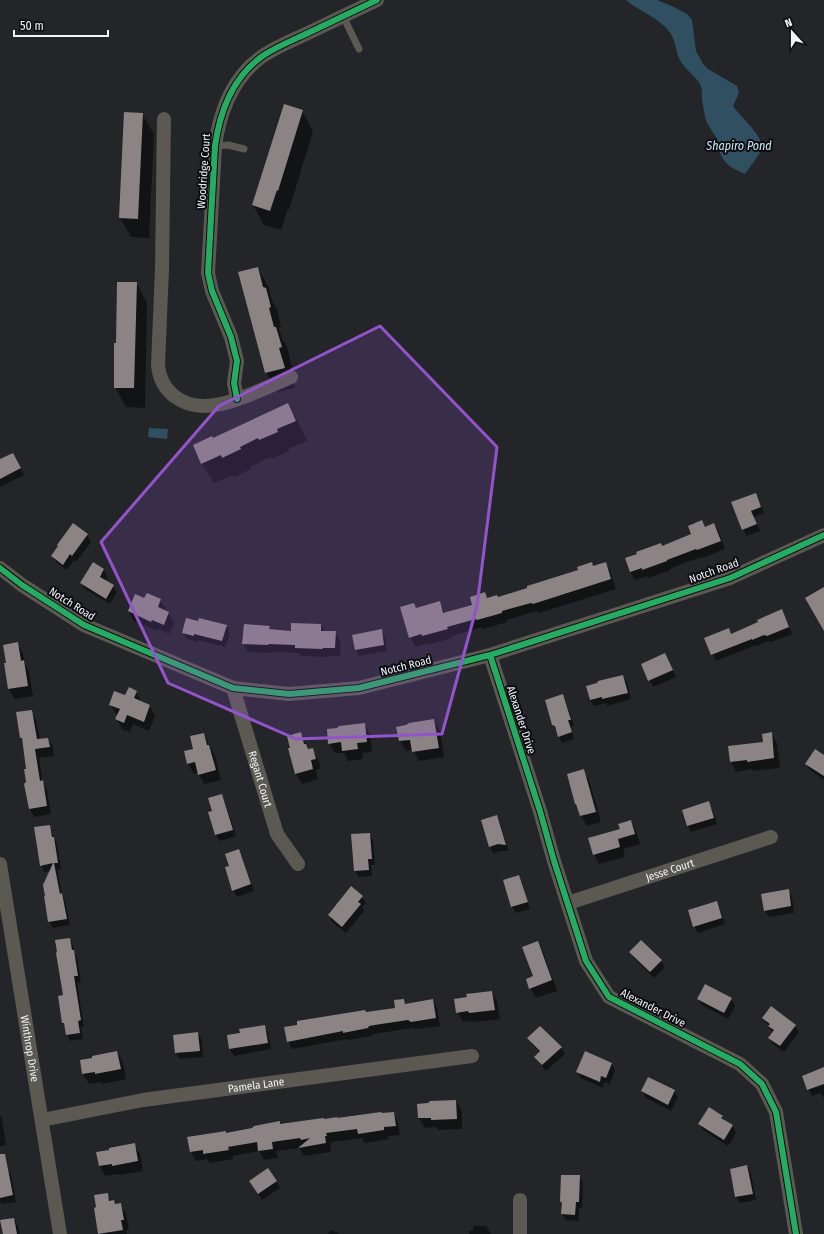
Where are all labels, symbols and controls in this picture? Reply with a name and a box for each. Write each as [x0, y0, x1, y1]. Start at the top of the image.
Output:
scale bar [14, 12, 108, 38]
north arrow [772, 12, 812, 52]
text: N [783, 16, 794, 30]
text: 50 m [20, 19, 44, 33]
street label: Woodridge Court [195, 133, 213, 209]
water label: Shapiro Pond [705, 139, 772, 153]
street label: Notch Road [687, 556, 741, 586]
street label: Notch Road [47, 585, 97, 623]
street label: Notch Road [379, 653, 433, 679]
street label: Alexander Drive [504, 684, 538, 756]
street label: Regant Court [246, 749, 275, 809]
street label: Jesse Court [644, 856, 696, 884]
street label: Alexander Drive [618, 986, 688, 1030]
street label: Winthrop Drive [18, 1014, 42, 1083]
street label: Pamela Lane [227, 1075, 285, 1095]

